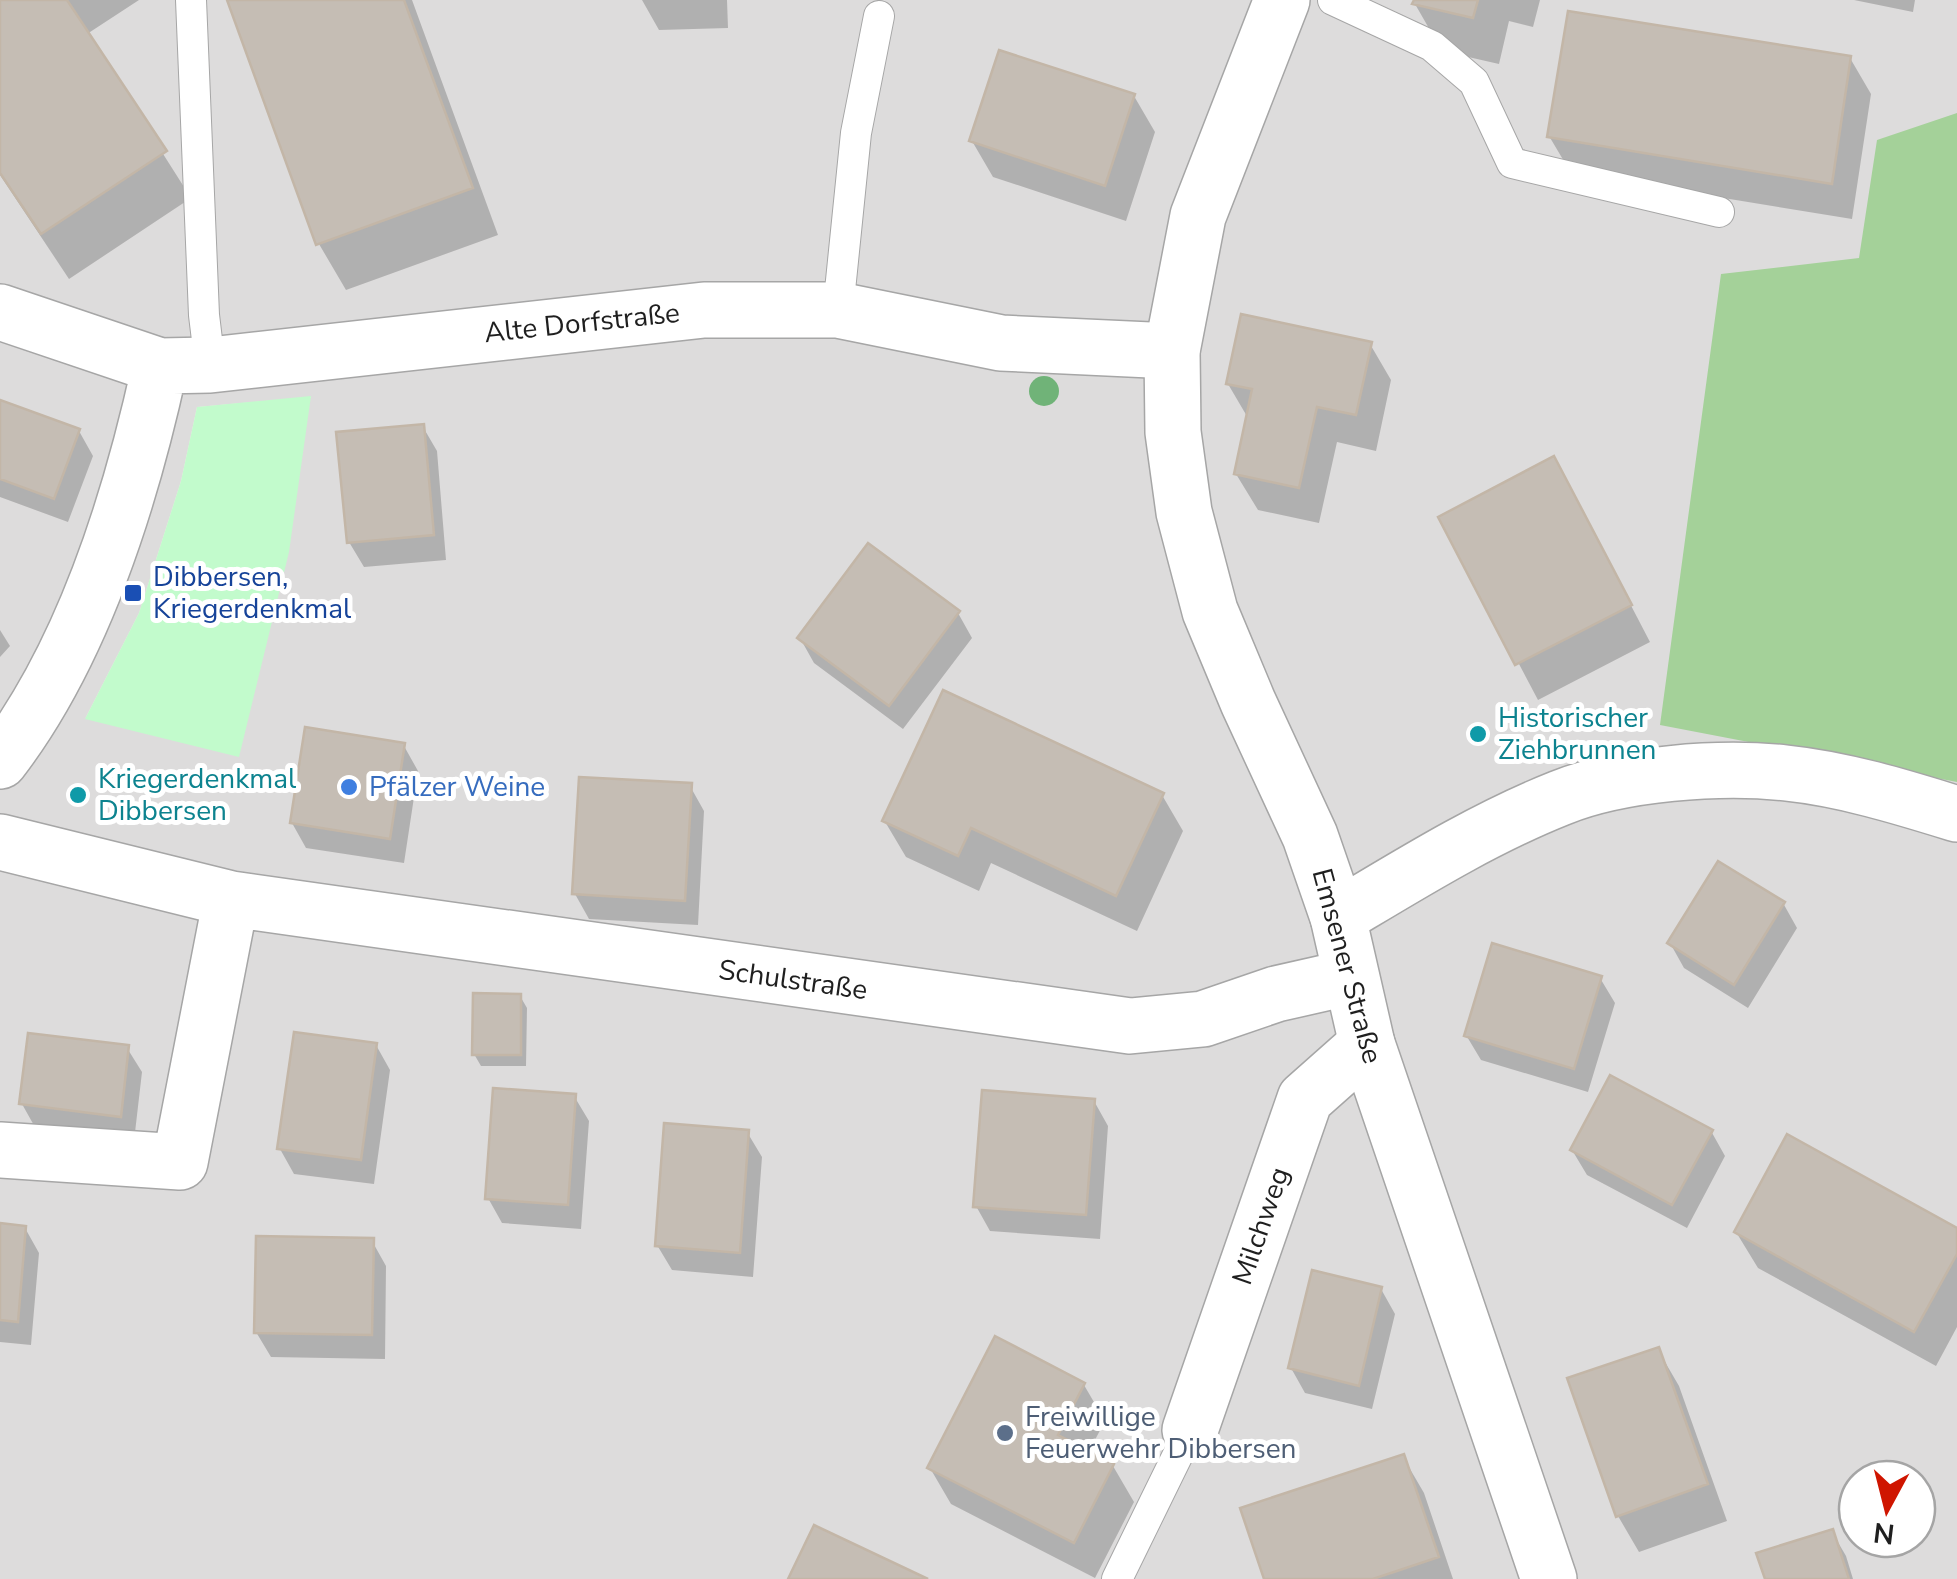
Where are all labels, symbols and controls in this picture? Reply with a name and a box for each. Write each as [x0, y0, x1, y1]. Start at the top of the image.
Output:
street label: Alte Dorfstraße [482, 294, 682, 352]
place label: Dibbersen, Kriegerdenkmal [153, 558, 352, 628]
marker: Dibbersen, Kriegerdenkmal [122, 582, 144, 604]
place label: Historischer Ziehbrunnen [1498, 699, 1656, 769]
marker: Historischer Ziehbrunnen [1467, 723, 1489, 745]
place label: Kriegerdenkmal Dibbersen [98, 760, 297, 830]
place label: Pfälzer Weine [369, 768, 545, 806]
marker: Pfälzer Weine [338, 776, 360, 798]
marker: Kriegerdenkmal Dibbersen [67, 784, 89, 806]
street label: Emsener Straße [1303, 864, 1391, 1068]
street label: Schulstraße [716, 951, 870, 1009]
street label: Milchweg [1223, 1162, 1299, 1290]
place label: Freiwillige Feuerwehr Dibbersen [1025, 1398, 1297, 1468]
marker: Freiwillige Feuerwehr Dibbersen [994, 1422, 1016, 1444]
north arrow [1837, 1459, 1937, 1559]
text: N [1871, 1513, 1897, 1553]

